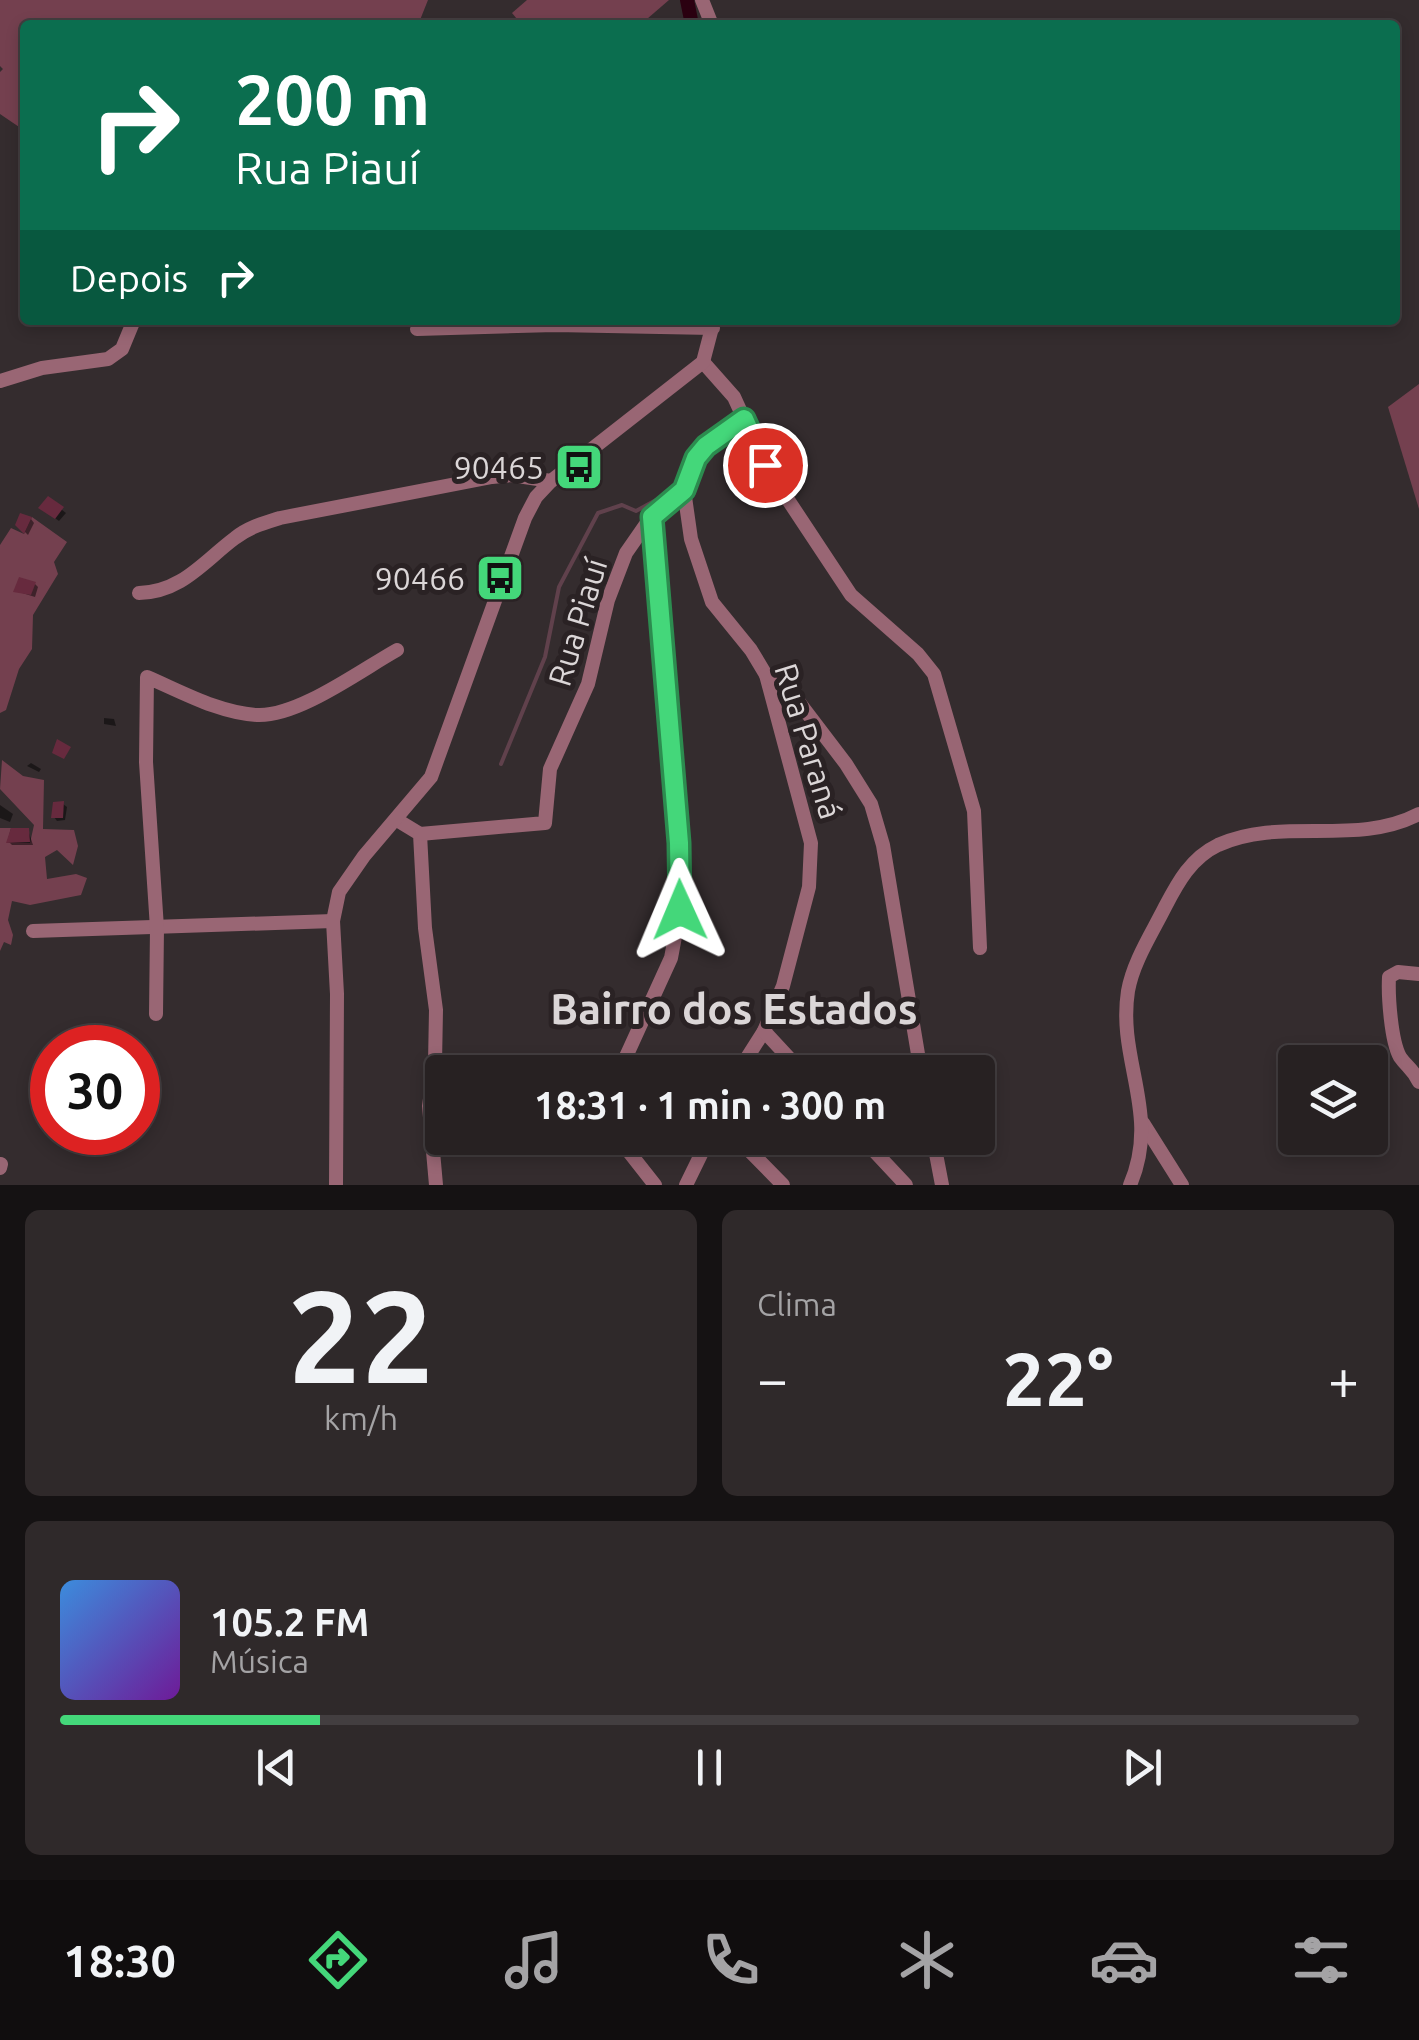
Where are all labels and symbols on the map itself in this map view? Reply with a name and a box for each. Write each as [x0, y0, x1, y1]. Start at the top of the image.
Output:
pin [723, 423, 808, 508]
bus stop icon: 90465 [553, 441, 605, 493]
place label: 90465 [454, 449, 544, 485]
bus stop icon: 90466 [474, 552, 526, 604]
street label: Rua Piauí [541, 553, 614, 690]
place label: 90466 [375, 560, 465, 596]
street label: Rua Paraná [768, 659, 850, 823]
position arrow [628, 858, 732, 962]
district label: Bairro dos Estados [550, 985, 918, 1032]
speed limit sign: 30 [30, 1025, 160, 1155]

